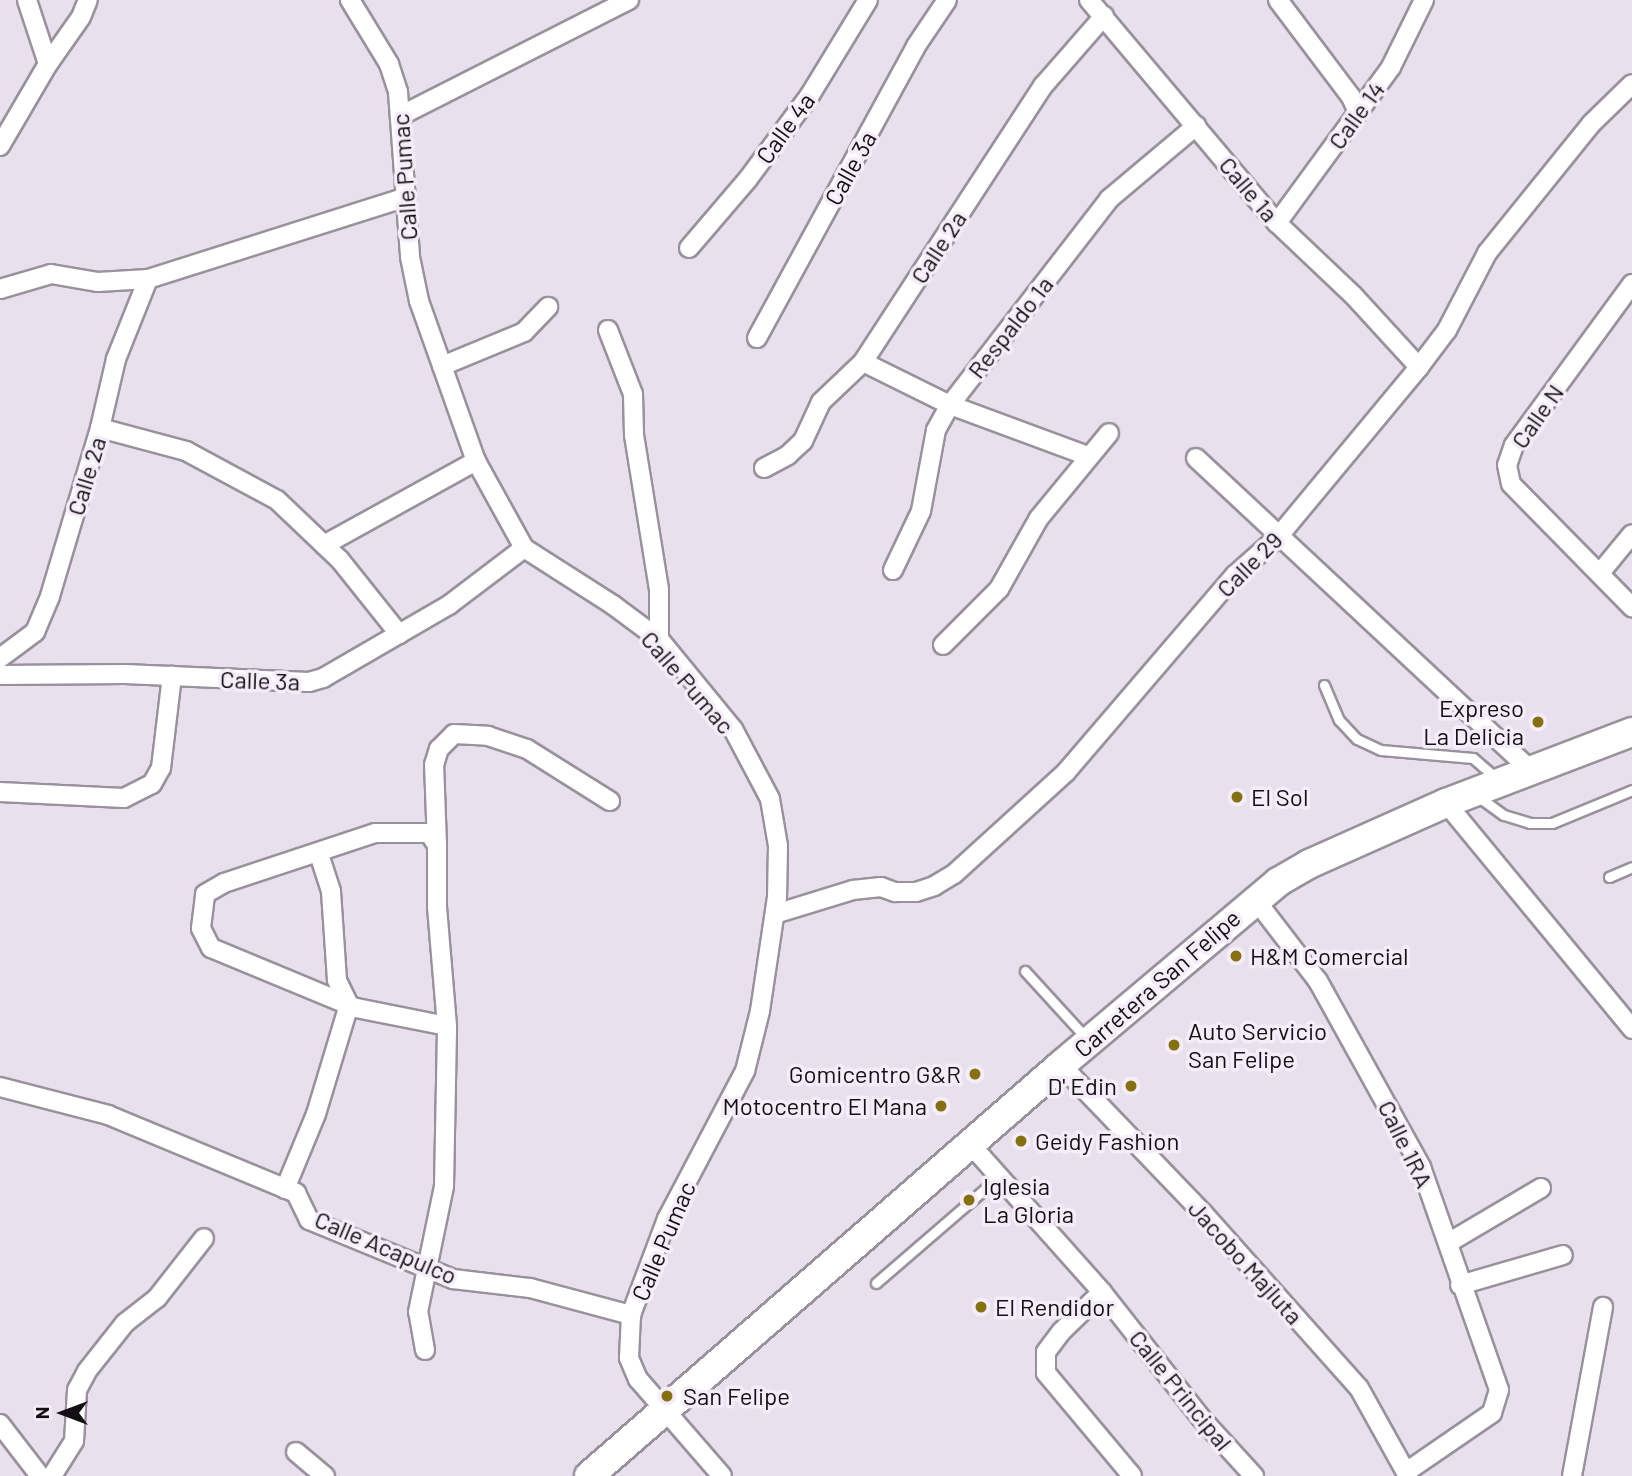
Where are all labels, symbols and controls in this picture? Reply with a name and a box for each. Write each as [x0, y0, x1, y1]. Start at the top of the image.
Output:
street label: Calle 14 [1322, 75, 1390, 155]
street label: Calle 4a [750, 87, 820, 169]
street label: Calle Pumac [385, 113, 423, 241]
street label: Calle 3a [818, 126, 882, 210]
street label: Calle 1a [1214, 151, 1284, 227]
street label: Calle 2a [904, 205, 972, 289]
street label: Respaldo 1a [961, 270, 1059, 384]
street label: Calle N [1505, 378, 1569, 454]
street label: Calle 2a [60, 433, 112, 519]
street label: Calle 29 [1210, 525, 1288, 603]
street label: Calle Pumac [635, 625, 741, 739]
street label: Calle 3a [220, 664, 300, 696]
place label: Expreso La Delicia [1423, 694, 1524, 750]
marker: Expreso La Delicia [1530, 714, 1546, 730]
place label: El Sol [1251, 783, 1308, 811]
marker: El Sol [1229, 789, 1245, 805]
street label: Carretera San Felipe [1068, 903, 1246, 1063]
place label: H&M Comercial [1250, 942, 1409, 970]
marker: H&M Comercial [1228, 948, 1244, 964]
place label: Auto Servicio San Felipe [1188, 1017, 1327, 1073]
marker: Auto Servicio San Felipe [1166, 1037, 1182, 1053]
place label: Gomicentro G&R [789, 1060, 961, 1088]
marker: Gomicentro G&R [967, 1066, 983, 1082]
place label: D' Edin [1048, 1072, 1117, 1100]
marker: D' Edin [1123, 1078, 1139, 1094]
place label: Motocentro El Mana [723, 1092, 927, 1120]
street label: Calle 1RA [1372, 1096, 1440, 1192]
marker: Motocentro El Mana [933, 1098, 949, 1114]
place label: Geidy Fashion [1035, 1127, 1179, 1155]
marker: Geidy Fashion [1013, 1133, 1029, 1149]
place label: Iglesia La Gloria [983, 1172, 1074, 1228]
street label: Calle Pumac [625, 1177, 701, 1305]
marker: Iglesia La Gloria [961, 1192, 977, 1208]
street label: Jacobo Majluta [1183, 1194, 1309, 1330]
street label: Calle Acapulco [311, 1204, 461, 1290]
place label: El Rendidor [995, 1293, 1114, 1321]
marker: El Rendidor [973, 1299, 989, 1315]
street label: Calle Principal [1124, 1324, 1238, 1456]
north arrow [28, 1378, 98, 1448]
place label: San Felipe [683, 1382, 790, 1410]
marker: San Felipe [657, 1386, 677, 1406]
text: N [30, 1407, 53, 1419]

